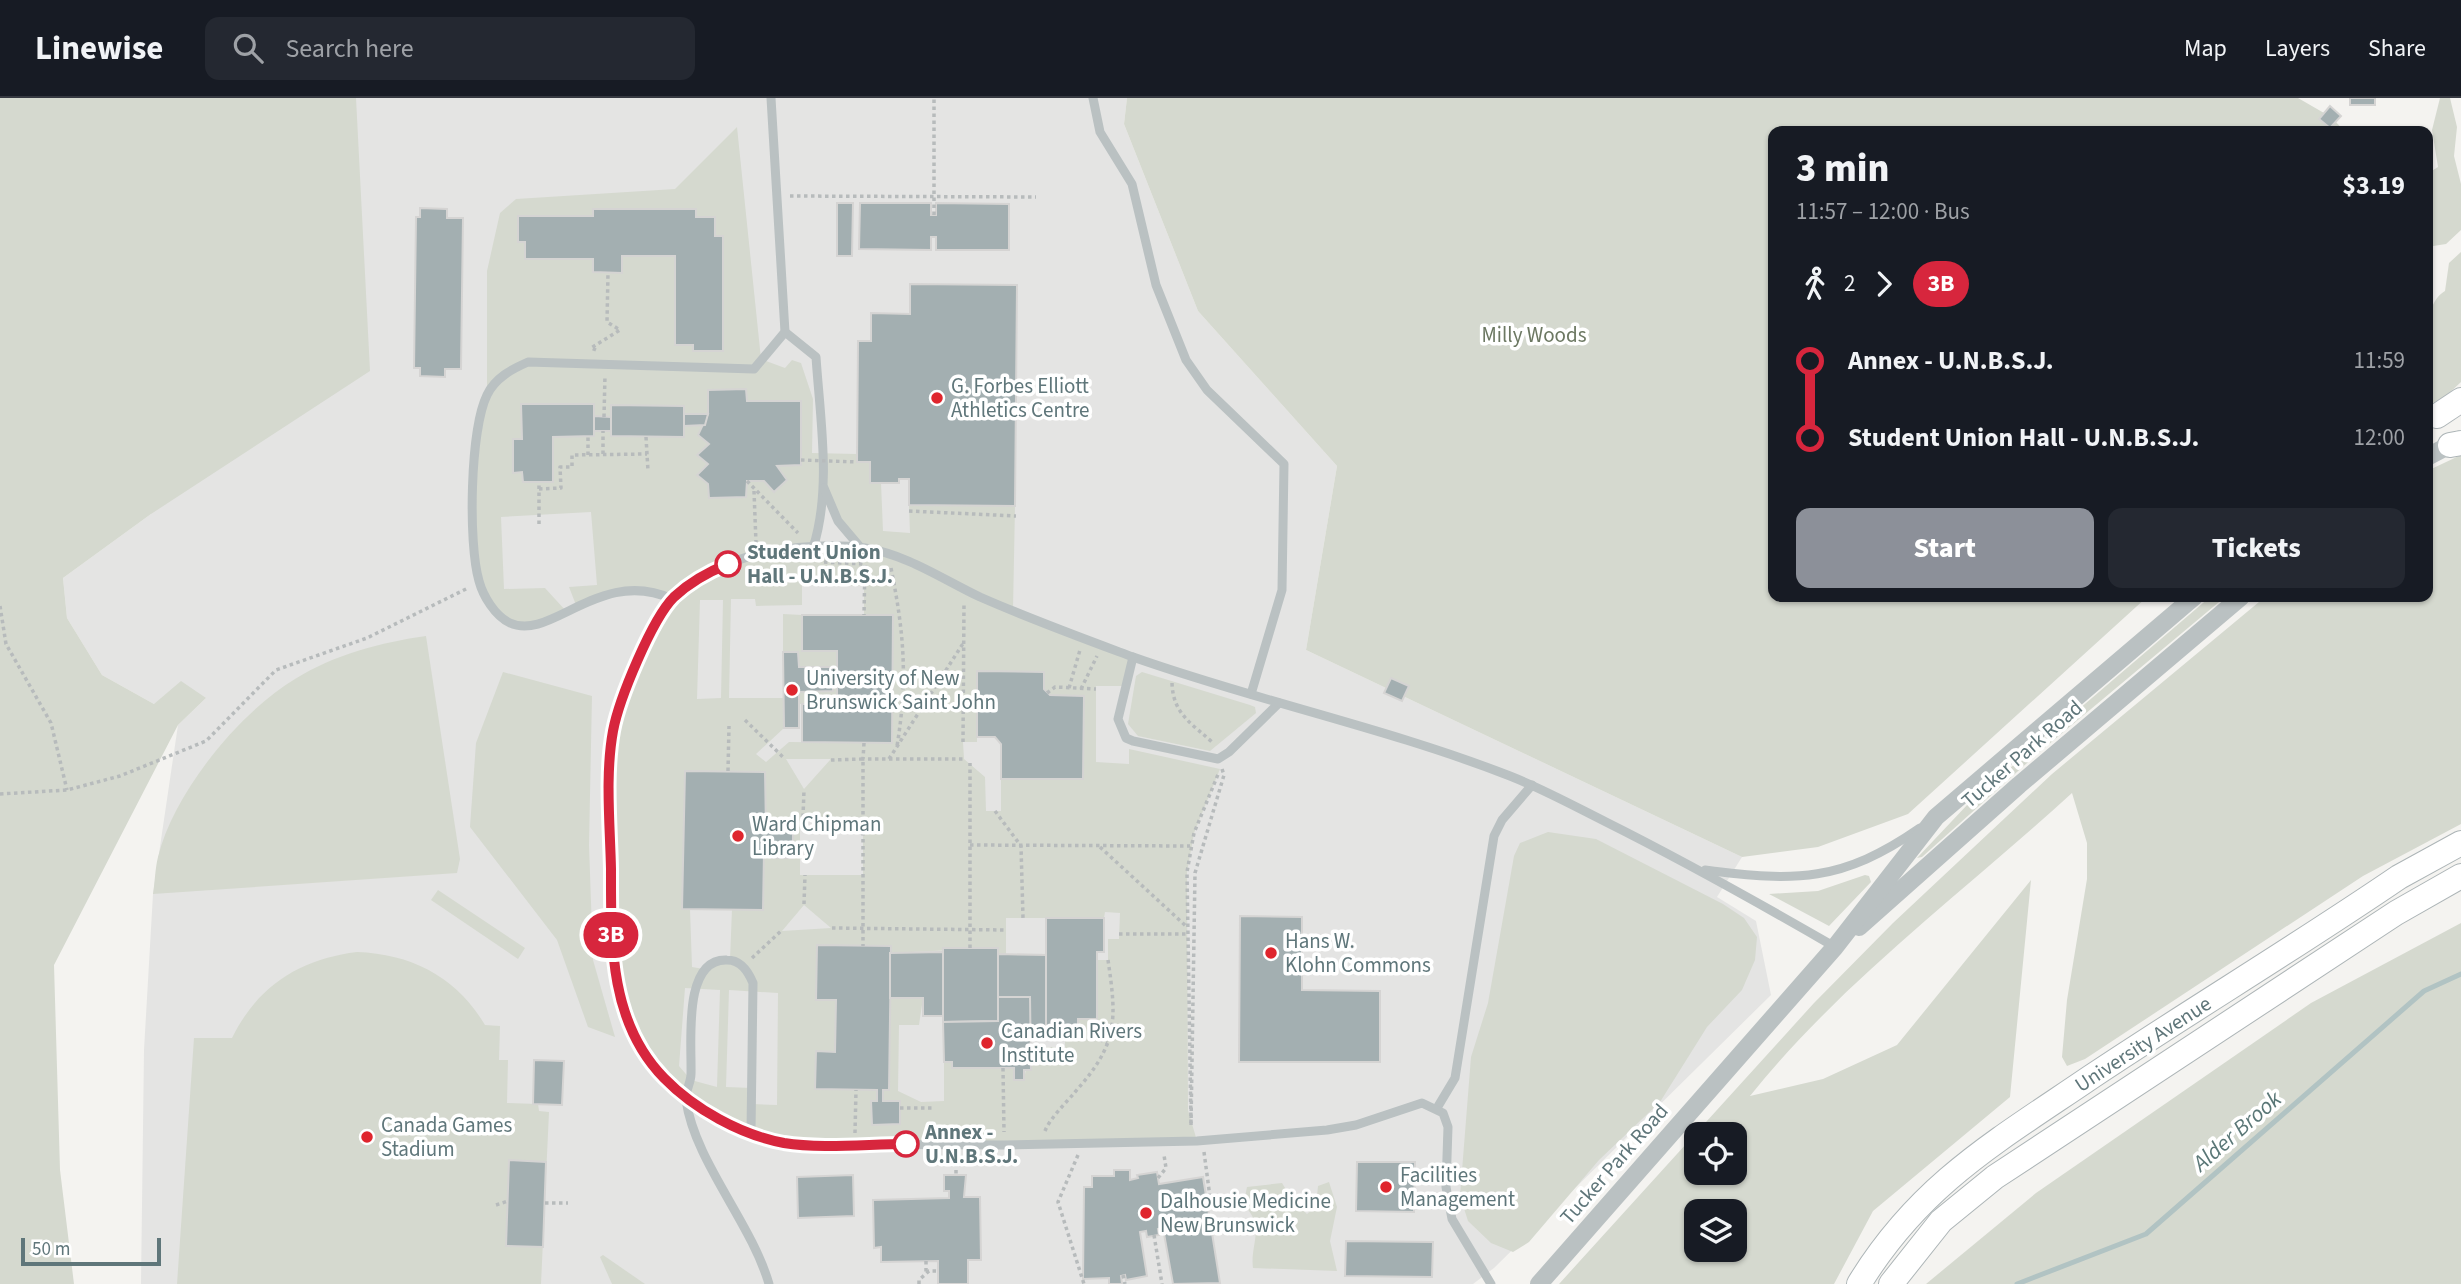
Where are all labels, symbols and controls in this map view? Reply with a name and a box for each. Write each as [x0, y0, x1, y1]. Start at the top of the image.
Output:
search box [205, 17, 695, 80]
text: Linewise [35, 25, 163, 72]
icon: search [229, 29, 267, 67]
text: Search here [285, 30, 414, 67]
text: Map [2184, 31, 2227, 66]
text: Layers [2265, 31, 2330, 66]
text: Share [2368, 31, 2426, 66]
text: 3 min [1796, 142, 1889, 196]
text: $3.19 [2342, 167, 2405, 204]
text: 11:57 – 12:00 · Bus [1796, 195, 1970, 228]
icon: walk [1796, 265, 1834, 303]
icon: forward [1865, 265, 1903, 303]
text: 3B [1927, 266, 1955, 301]
text: 2 [1844, 267, 1855, 300]
park label: Milly Woods [1482, 320, 1587, 350]
text: Annex - U.N.B.S.J. [1848, 342, 2054, 379]
text: 11:59 [2354, 344, 2405, 377]
place label: G. Forbes Elliott Athletics Centre [951, 371, 1090, 425]
marker: G. Forbes Elliott Athletics Centre [929, 390, 945, 406]
text: Student Union Hall - U.N.B.S.J. [1848, 419, 2199, 456]
text: 12:00 [2354, 421, 2405, 454]
button: Start [1796, 508, 2094, 588]
button: Tickets [2108, 508, 2405, 588]
place label: Student Union Hall - U.N.B.S.J. [747, 537, 893, 591]
marker: Student Union Hall - U.N.B.S.J. [715, 551, 741, 577]
place label: University of New Brunswick Saint John [806, 663, 996, 717]
marker: University of New Brunswick Saint John [784, 682, 800, 698]
street label: Tucker Park Road [1955, 693, 2089, 815]
place label: Ward Chipman Library [752, 809, 881, 863]
marker: Ward Chipman Library [730, 828, 746, 844]
line badge: 3B [580, 912, 642, 958]
text: 3B [597, 917, 625, 952]
place label: Hans W. Klohn Commons [1285, 926, 1431, 980]
marker: Hans W. Klohn Commons [1263, 945, 1279, 961]
street label: University Avenue [2069, 989, 2217, 1099]
place label: Canadian Rivers Institute [1001, 1016, 1142, 1070]
marker: Canadian Rivers Institute [979, 1035, 995, 1051]
water label: Alder Brook [2184, 1082, 2290, 1180]
street label: Tucker Park Road [1553, 1097, 1675, 1231]
place label: Canada Games Stadium [381, 1110, 512, 1164]
place label: Annex - U.N.B.S.J. [924, 1117, 1018, 1171]
map controls [1684, 1122, 1747, 1262]
button: locate [1684, 1122, 1747, 1185]
marker: Canada Games Stadium [359, 1129, 375, 1145]
marker: Annex - U.N.B.S.J. [893, 1131, 919, 1157]
place label: Facilities Management [1400, 1160, 1515, 1214]
marker: Facilities Management [1378, 1179, 1394, 1195]
place label: Dalhousie Medicine New Brunswick [1160, 1186, 1331, 1240]
button: layers [1684, 1199, 1747, 1262]
marker: Dalhousie Medicine New Brunswick [1138, 1205, 1154, 1221]
scale bar [21, 1235, 161, 1267]
text: 50 m [32, 1236, 70, 1263]

